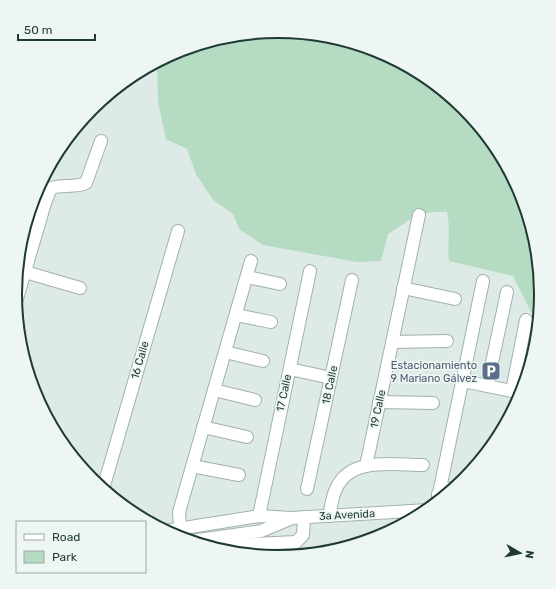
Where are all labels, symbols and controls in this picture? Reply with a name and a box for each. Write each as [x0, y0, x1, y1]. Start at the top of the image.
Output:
scale bar [18, 16, 95, 42]
text: 50 m [24, 23, 52, 37]
street label: 16 Calle [128, 339, 152, 381]
place label: Estacionamiento 9 Mariano Gálvez [391, 359, 477, 385]
parking icon: Estacionamiento 9 Mariano Gálvez [480, 360, 502, 382]
street label: 18 Calle [320, 364, 340, 406]
street label: 17 Calle [274, 373, 294, 413]
street label: 19 Calle [368, 389, 388, 429]
street label: 3a Avenida [319, 507, 375, 523]
legend [16, 521, 146, 573]
text: Road [52, 530, 80, 544]
north arrow [500, 533, 540, 573]
text: Park [52, 550, 78, 564]
text: N [522, 550, 536, 559]

